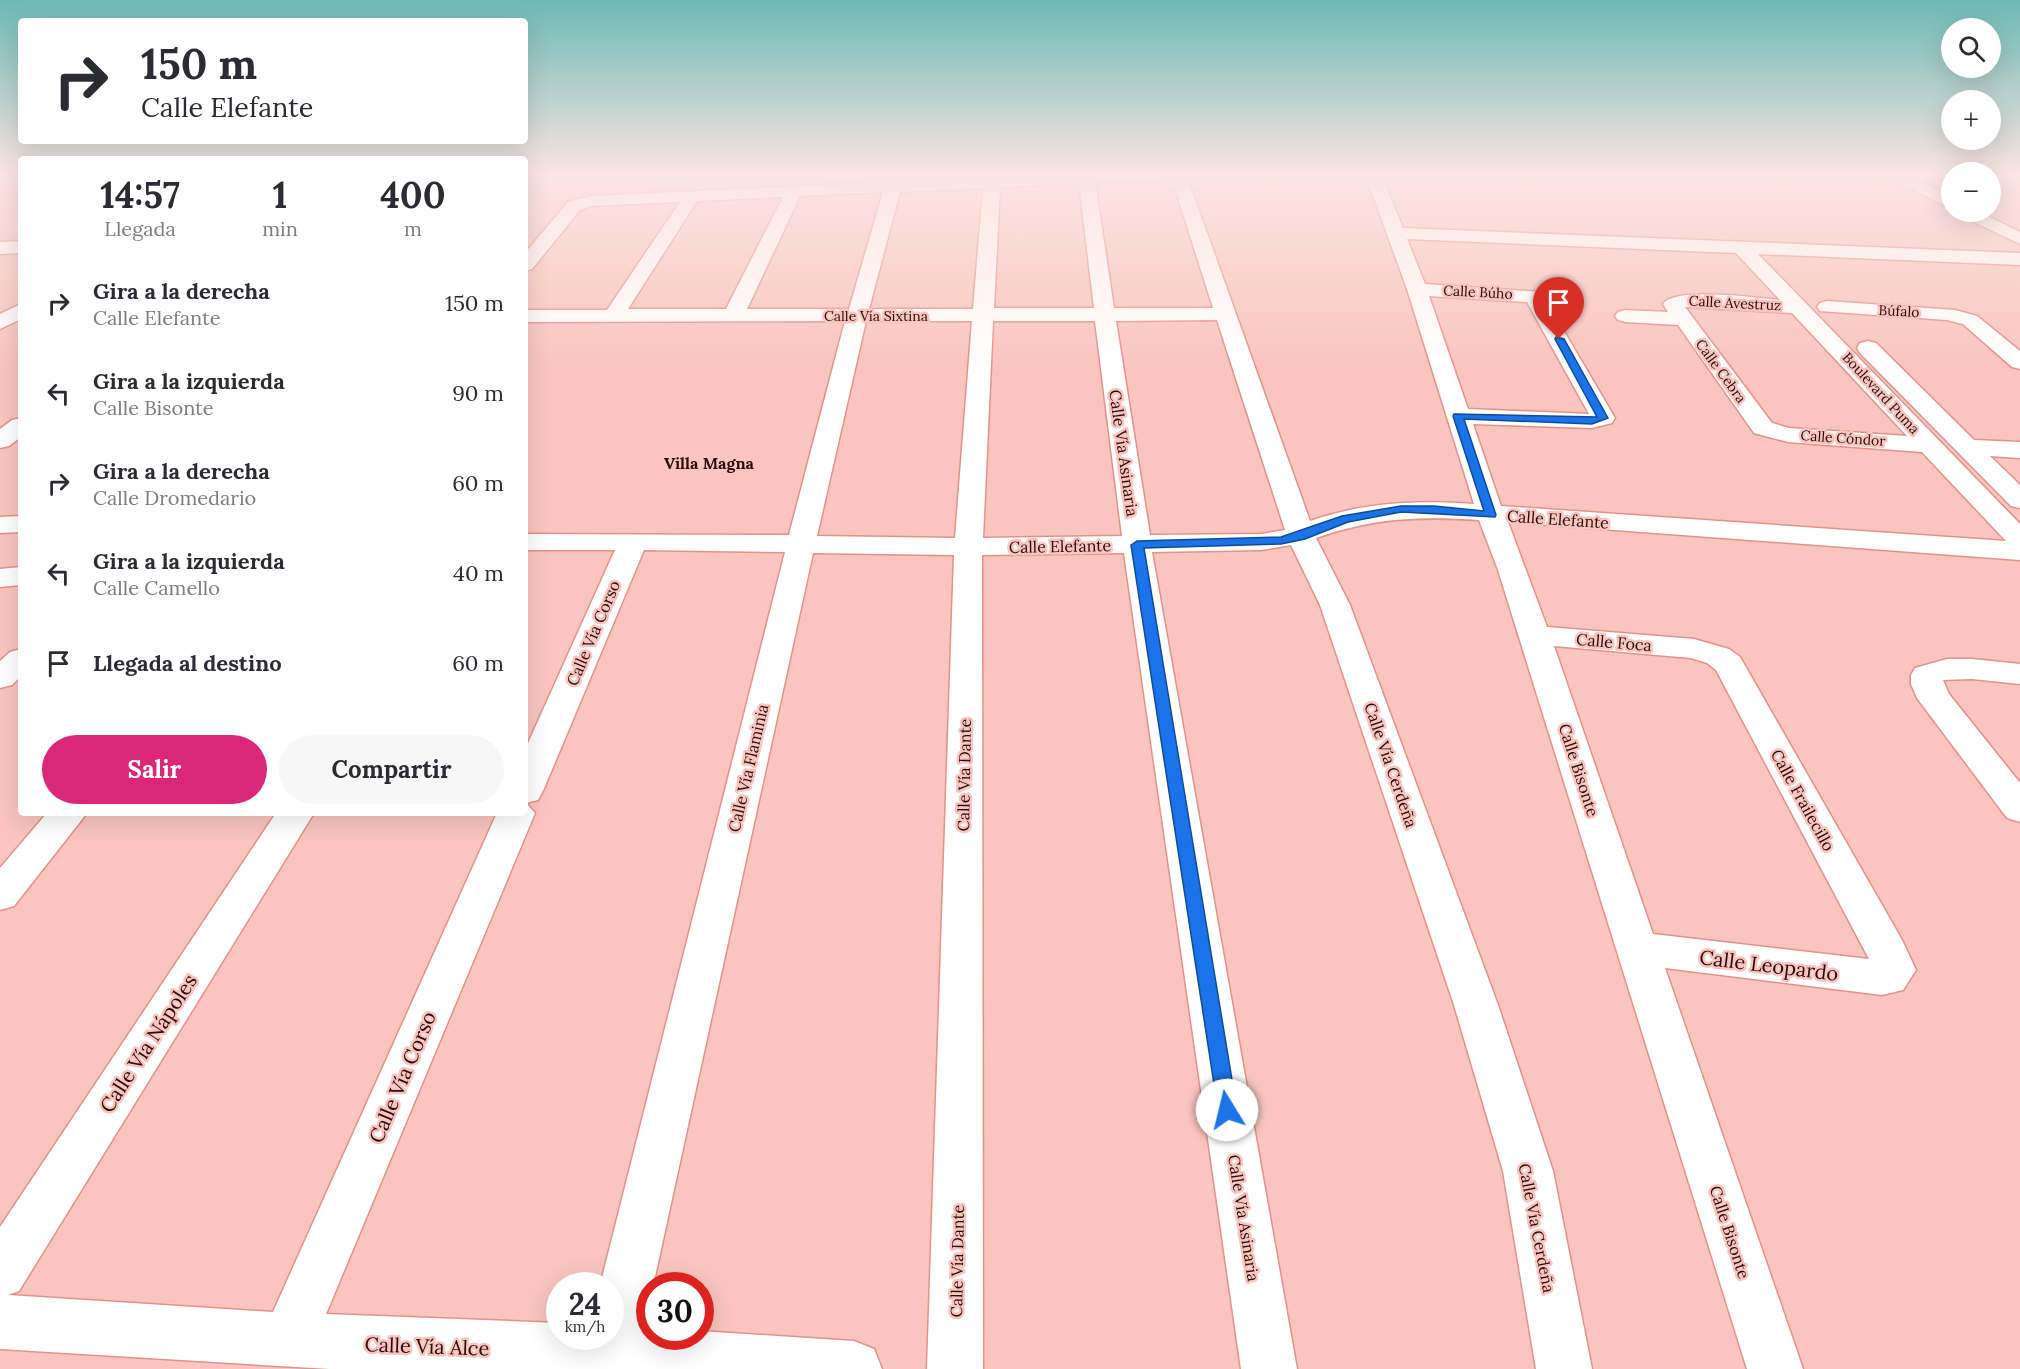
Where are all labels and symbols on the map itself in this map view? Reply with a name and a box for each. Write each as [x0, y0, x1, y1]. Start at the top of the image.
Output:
pin [1533, 277, 1584, 339]
street label: Calle Búho [1443, 281, 1513, 303]
street label: Calle Avestruz [1688, 292, 1782, 314]
street label: Búfalo [1878, 301, 1920, 321]
street label: Calle Vía Sixtina [824, 307, 928, 325]
street label: Calle Cebra [1692, 336, 1750, 406]
street label: Boulevard Puma [1838, 348, 1924, 438]
street label: Calle Vía Asinaria [1105, 388, 1143, 518]
street label: Calle Cóndor [1800, 426, 1886, 450]
district label: Villa Magna [664, 453, 755, 473]
street label: Calle Elefante [1506, 505, 1610, 533]
street label: Calle Elefante [1009, 535, 1112, 557]
street label: Calle Vía Corso [562, 577, 624, 689]
street label: Calle Foca [1575, 629, 1653, 655]
street label: Calle Vía Cerdeña [1360, 700, 1422, 830]
street label: Calle Vía Flaminia [724, 702, 772, 834]
street label: Calle Vía Dante [953, 718, 975, 832]
street label: Calle Bisonte [1555, 721, 1604, 819]
street label: Calle Frailecillo [1767, 746, 1839, 854]
street label: Calle Leopardo [1698, 944, 1840, 986]
street label: Calle Vía Nápoles [94, 969, 202, 1117]
street label: Calle Vía Corso [363, 1007, 441, 1147]
position arrow [1195, 1078, 1259, 1142]
street label: Calle Vía Asinaria [1224, 1153, 1264, 1283]
street label: Calle Vía Cerdeña [1515, 1162, 1559, 1294]
street label: Calle Bisonte [1706, 1183, 1755, 1281]
street label: Calle Vía Dante [946, 1204, 968, 1318]
speed limit sign: 30 [636, 1272, 714, 1350]
street label: Calle Vía Alce [364, 1331, 490, 1361]

